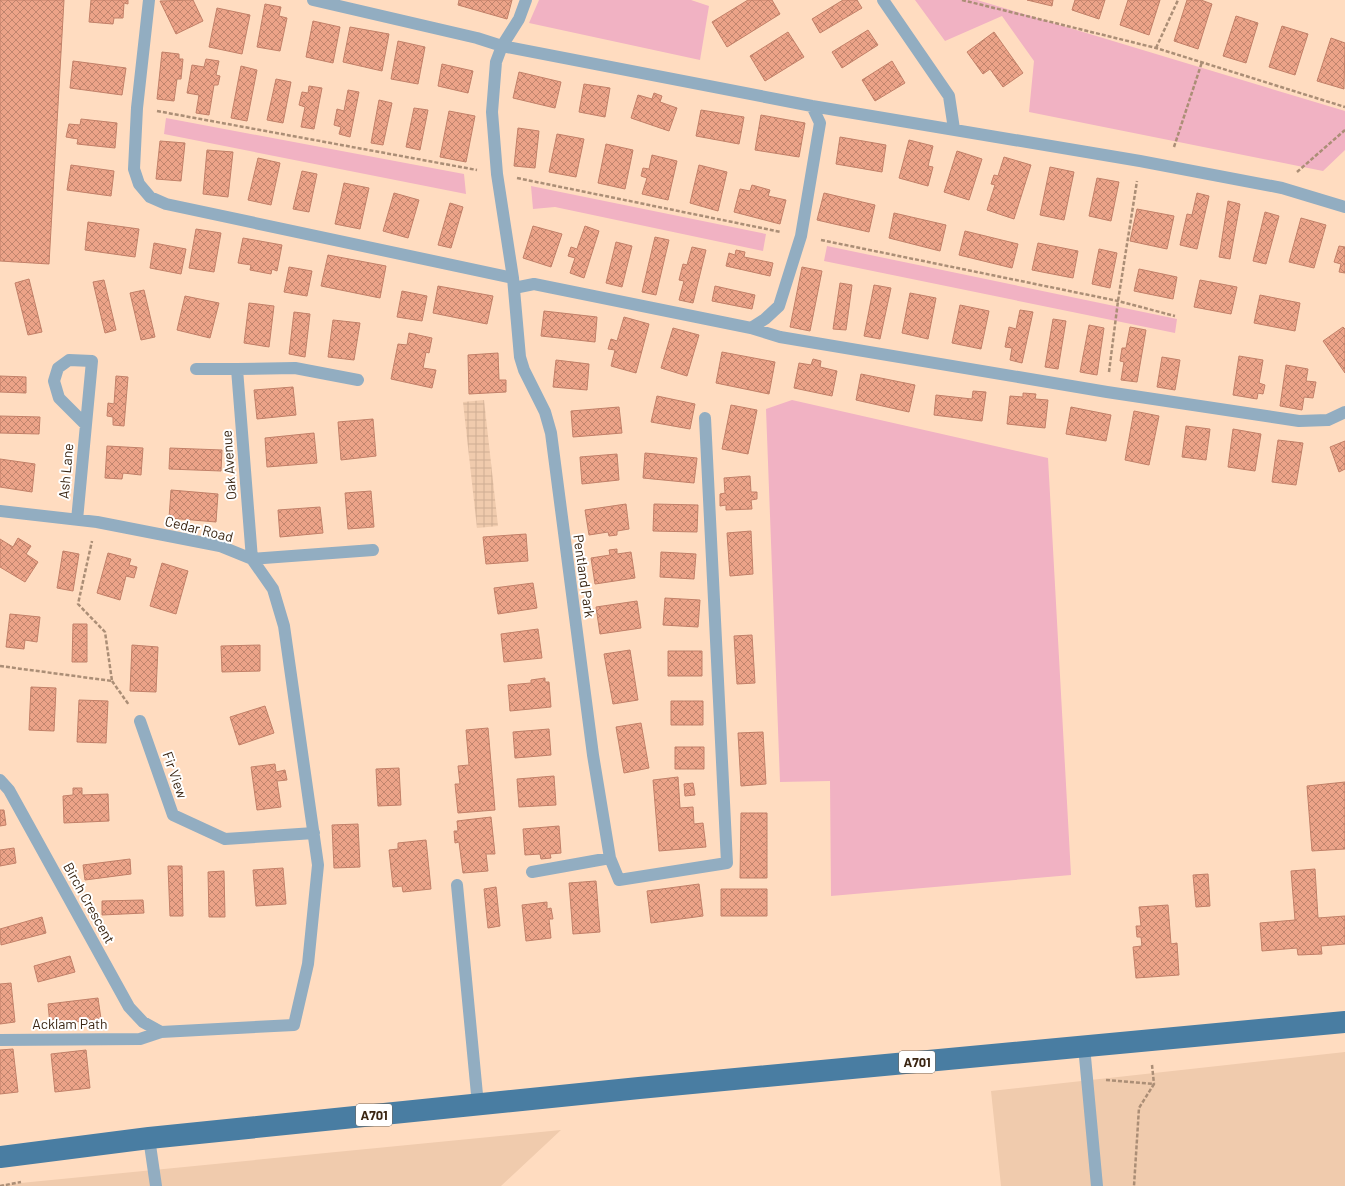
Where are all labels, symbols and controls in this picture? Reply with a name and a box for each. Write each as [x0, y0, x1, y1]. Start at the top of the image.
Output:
street label: Oak Avenue [218, 429, 239, 501]
street label: Ash Lane [55, 443, 76, 499]
street label: Cedar Road [163, 512, 235, 545]
street label: Pentland Park [570, 533, 599, 619]
street label: Fir View [160, 749, 191, 801]
street label: Birch Crescent [60, 859, 119, 946]
street label: Acklam Path [32, 1015, 108, 1032]
road number: A701 [899, 1051, 935, 1073]
road number: A701 [356, 1104, 392, 1126]

